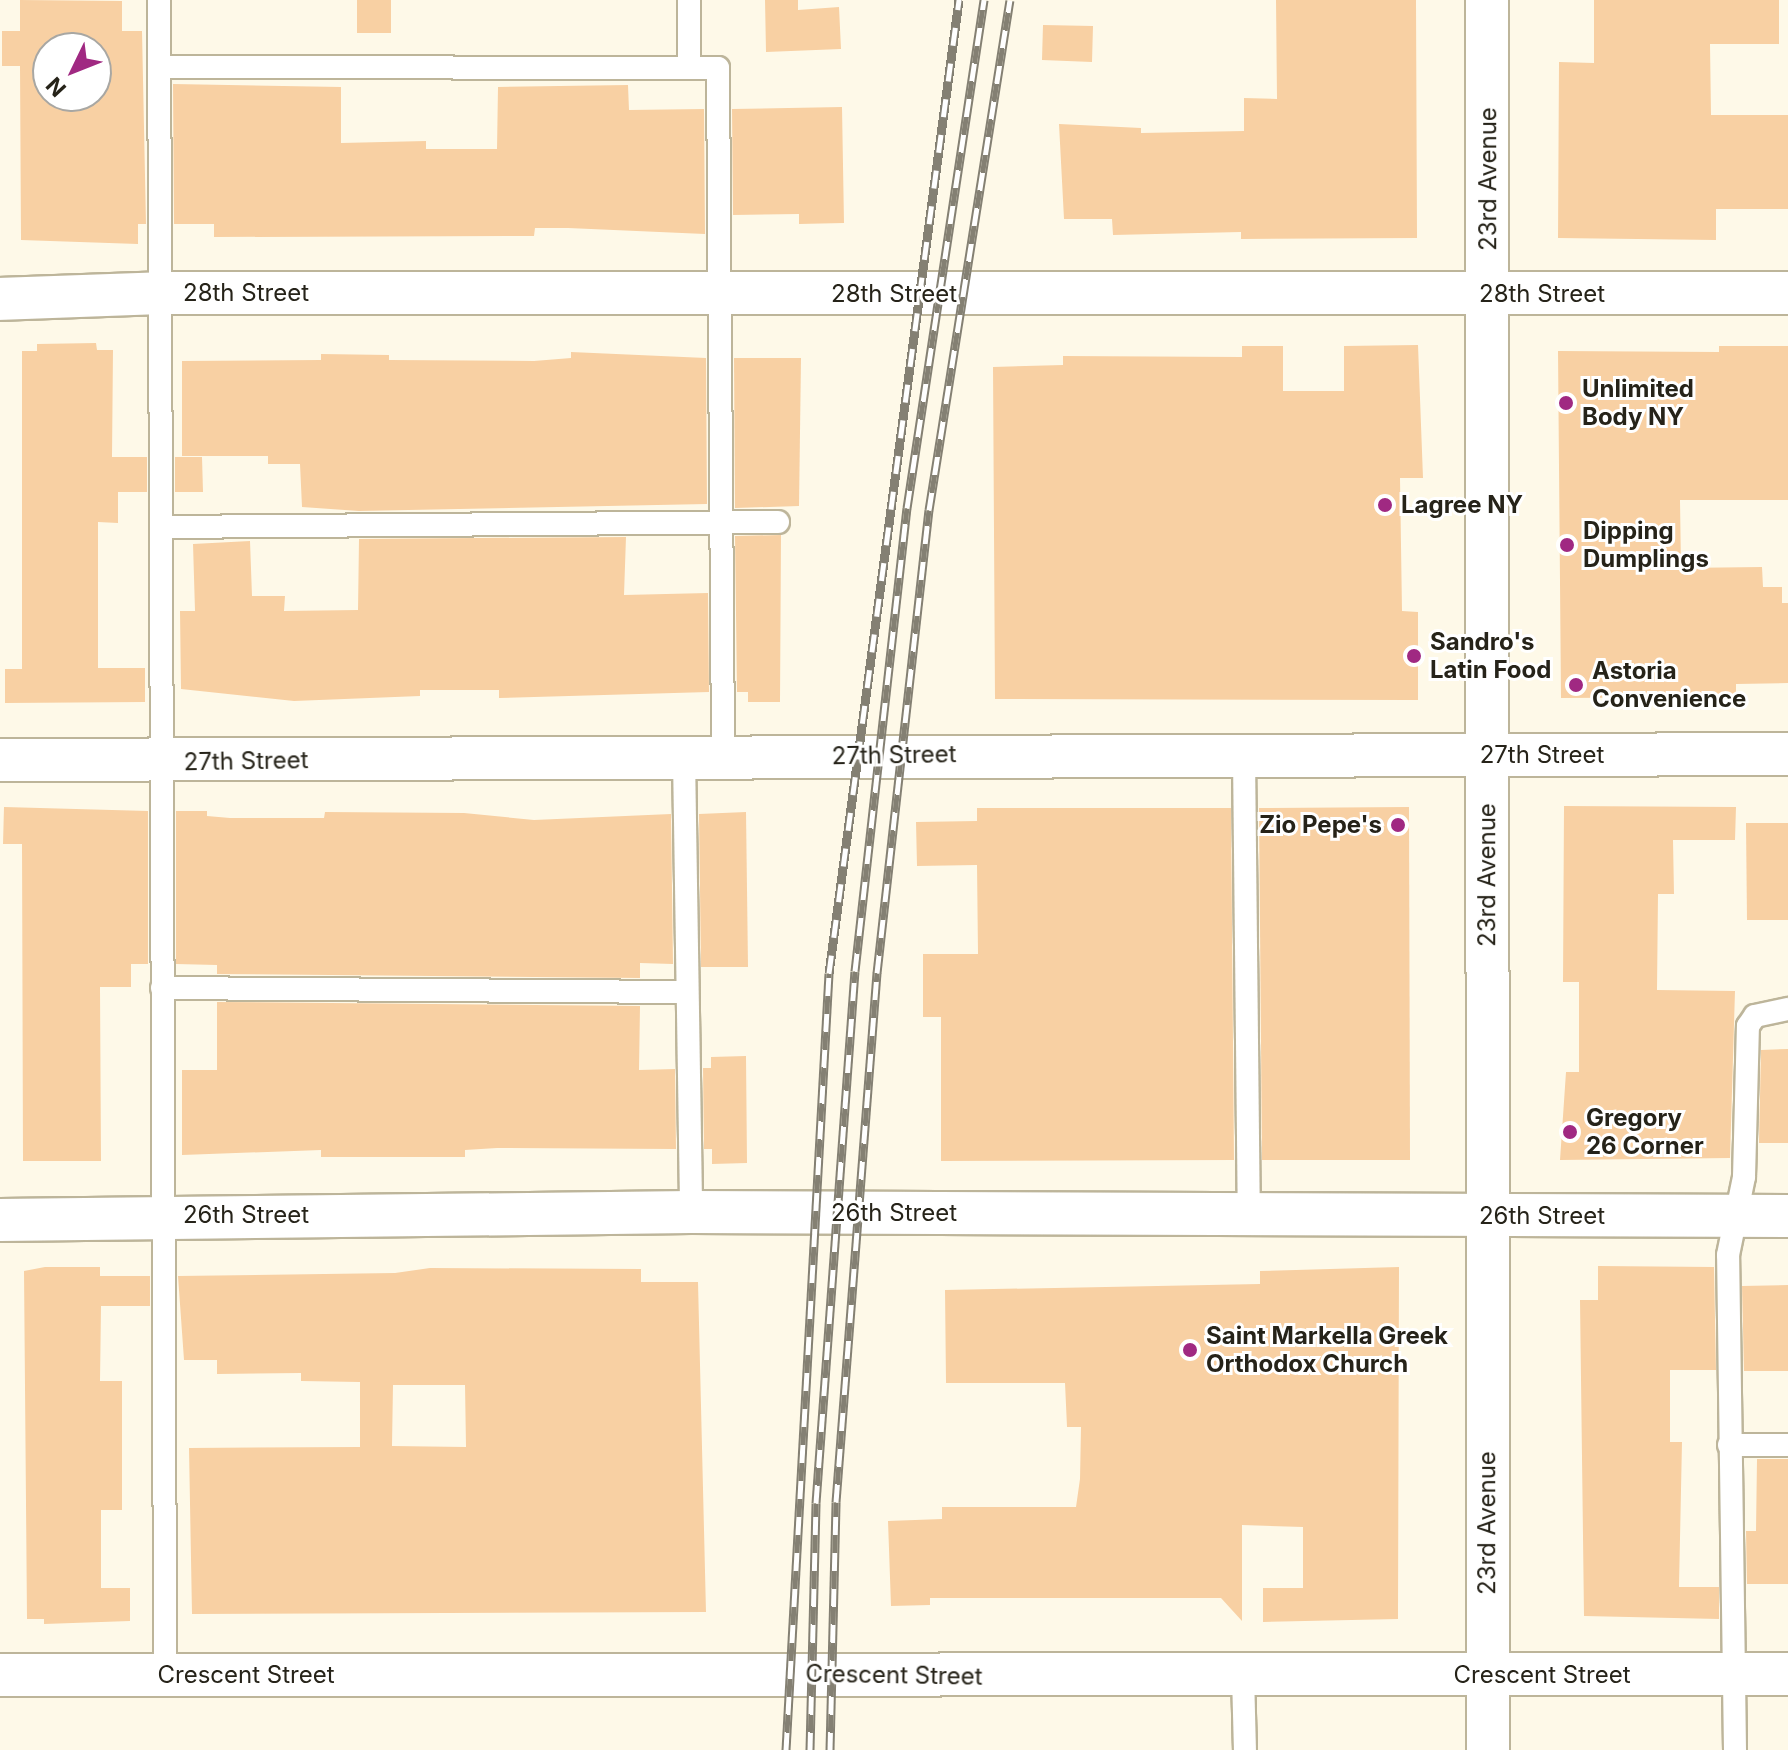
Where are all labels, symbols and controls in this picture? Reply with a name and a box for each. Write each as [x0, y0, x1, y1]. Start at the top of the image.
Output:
north arrow [32, 32, 112, 112]
text: N [41, 72, 71, 102]
street label: 23rd Avenue [1474, 107, 1502, 251]
street label: 28th Street [183, 279, 309, 307]
street label: 28th Street [831, 280, 957, 308]
street label: 28th Street [1479, 280, 1605, 308]
place label: Unlimited Body NY [1582, 375, 1694, 431]
marker: Unlimited Body NY [1557, 394, 1575, 412]
place label: Lagree NY [1401, 491, 1523, 519]
marker: Lagree NY [1376, 496, 1394, 514]
place label: Dipping Dumplings [1583, 517, 1709, 573]
marker: Dipping Dumplings [1558, 536, 1576, 554]
place label: Sandro's Latin Food [1430, 628, 1551, 684]
marker: Sandro's Latin Food [1405, 647, 1423, 665]
place label: Astoria Convenience [1592, 657, 1746, 713]
marker: Astoria Convenience [1567, 676, 1585, 694]
street label: 27th Street [831, 740, 957, 770]
street label: 27th Street [1480, 741, 1604, 769]
street label: 27th Street [183, 746, 309, 776]
street label: 23rd Avenue [1473, 803, 1501, 947]
place label: Zio Pepe's [1259, 811, 1382, 839]
marker: Zio Pepe's [1389, 816, 1407, 834]
place label: Gregory 26 Corner [1586, 1104, 1704, 1160]
marker: Gregory 26 Corner [1561, 1123, 1579, 1141]
street label: 26th Street [831, 1199, 957, 1227]
street label: 26th Street [183, 1201, 309, 1229]
street label: 26th Street [1479, 1202, 1605, 1230]
place label: Saint Markella Greek Orthodox Church [1206, 1322, 1448, 1378]
marker: Saint Markella Greek Orthodox Church [1181, 1341, 1199, 1359]
street label: 23rd Avenue [1473, 1451, 1501, 1595]
street label: Crescent Street [805, 1659, 983, 1691]
street label: Crescent Street [157, 1661, 335, 1689]
street label: Crescent Street [1453, 1661, 1631, 1689]

